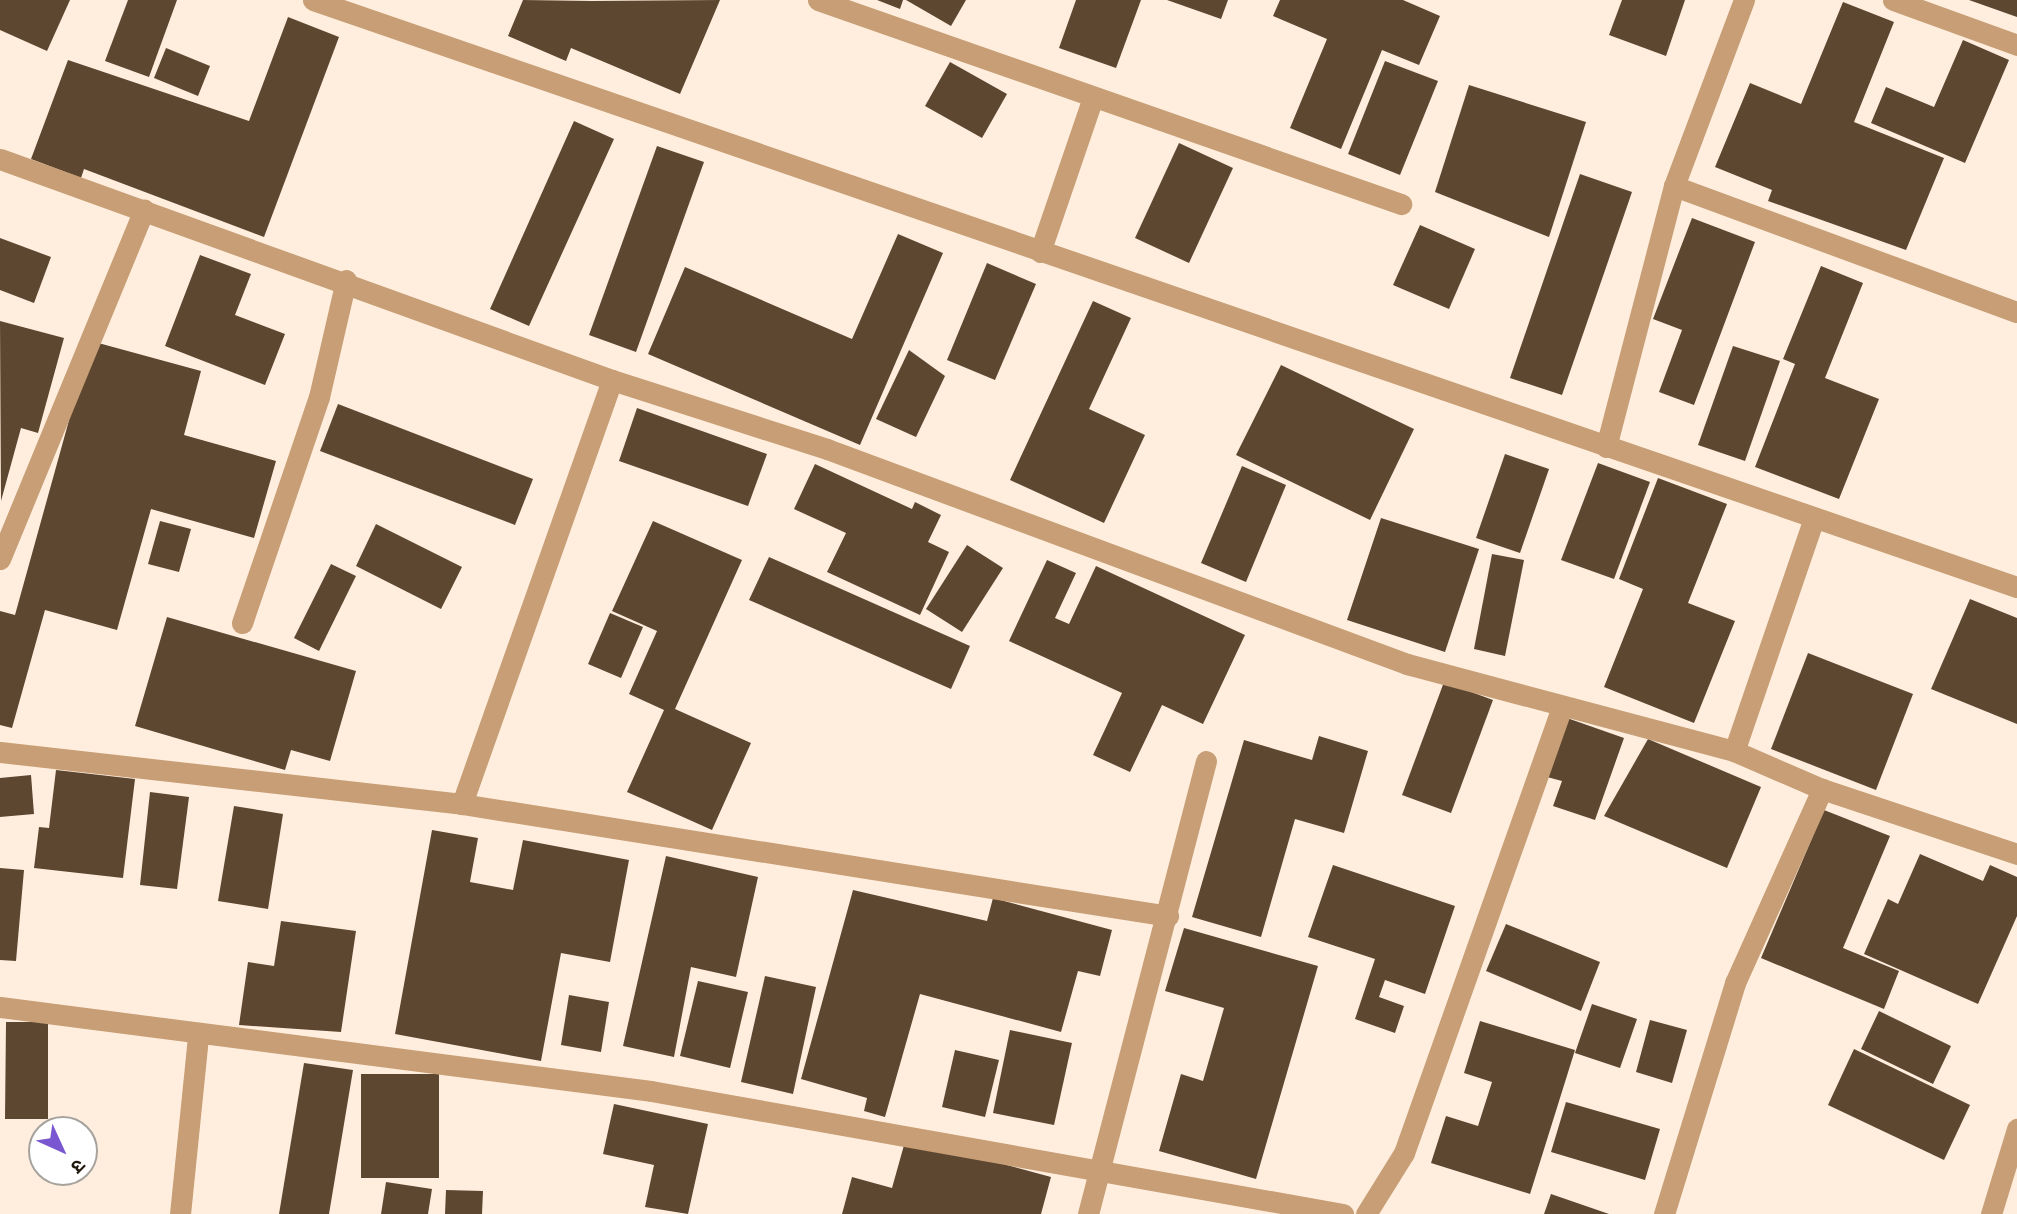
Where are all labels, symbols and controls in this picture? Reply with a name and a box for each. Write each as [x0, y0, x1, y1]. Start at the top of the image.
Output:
north arrow [28, 1116, 98, 1186]
text: उ [64, 1152, 90, 1178]

